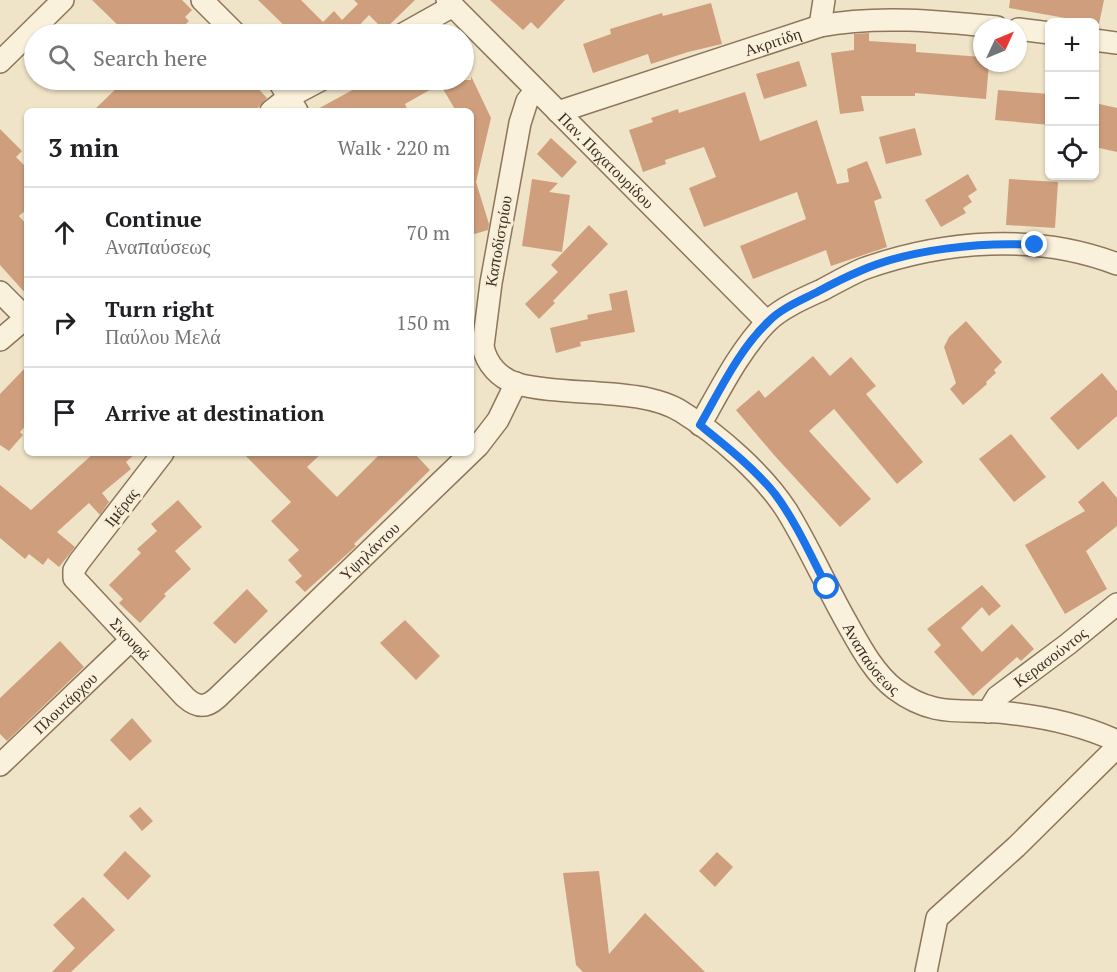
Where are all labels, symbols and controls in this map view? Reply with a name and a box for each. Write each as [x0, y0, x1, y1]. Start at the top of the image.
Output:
north arrow [973, 18, 1027, 72]
map controls [1045, 18, 1099, 180]
button: + [1045, 18, 1099, 72]
street label: Ακριτίδη [741, 22, 804, 61]
search box [24, 24, 474, 90]
icon: search [45, 41, 78, 74]
text: Search here [93, 43, 207, 72]
button: − [1045, 72, 1099, 126]
street label: Παν. Παχατουρίδου [553, 107, 659, 214]
button: locate [1045, 126, 1099, 180]
text: 3 min [48, 130, 119, 164]
text: Walk · 220 m [338, 134, 450, 161]
street label: Καποδίστρίου [479, 194, 517, 288]
text: Continue [105, 204, 202, 233]
icon: ahead [48, 216, 81, 249]
text: 70 m [407, 219, 450, 246]
route end [1021, 231, 1047, 257]
text: Αναπαύσεως [105, 233, 210, 260]
text: Turn right [105, 294, 214, 323]
icon: right [48, 306, 81, 339]
text: 150 m [396, 309, 450, 336]
text: Παύλου Μελά [105, 323, 221, 350]
icon: arrive [48, 396, 81, 429]
text: Arrive at destination [105, 398, 324, 427]
street label: Ιμέρας [99, 482, 144, 531]
street label: Υψηλάντου [334, 517, 404, 585]
route start [813, 573, 839, 599]
street label: Σκουφά [105, 613, 156, 665]
street label: Αναπαύσεως [838, 618, 905, 700]
street label: Κερασούντος [1009, 621, 1092, 692]
street label: Πλουτάρχου [28, 667, 102, 739]

